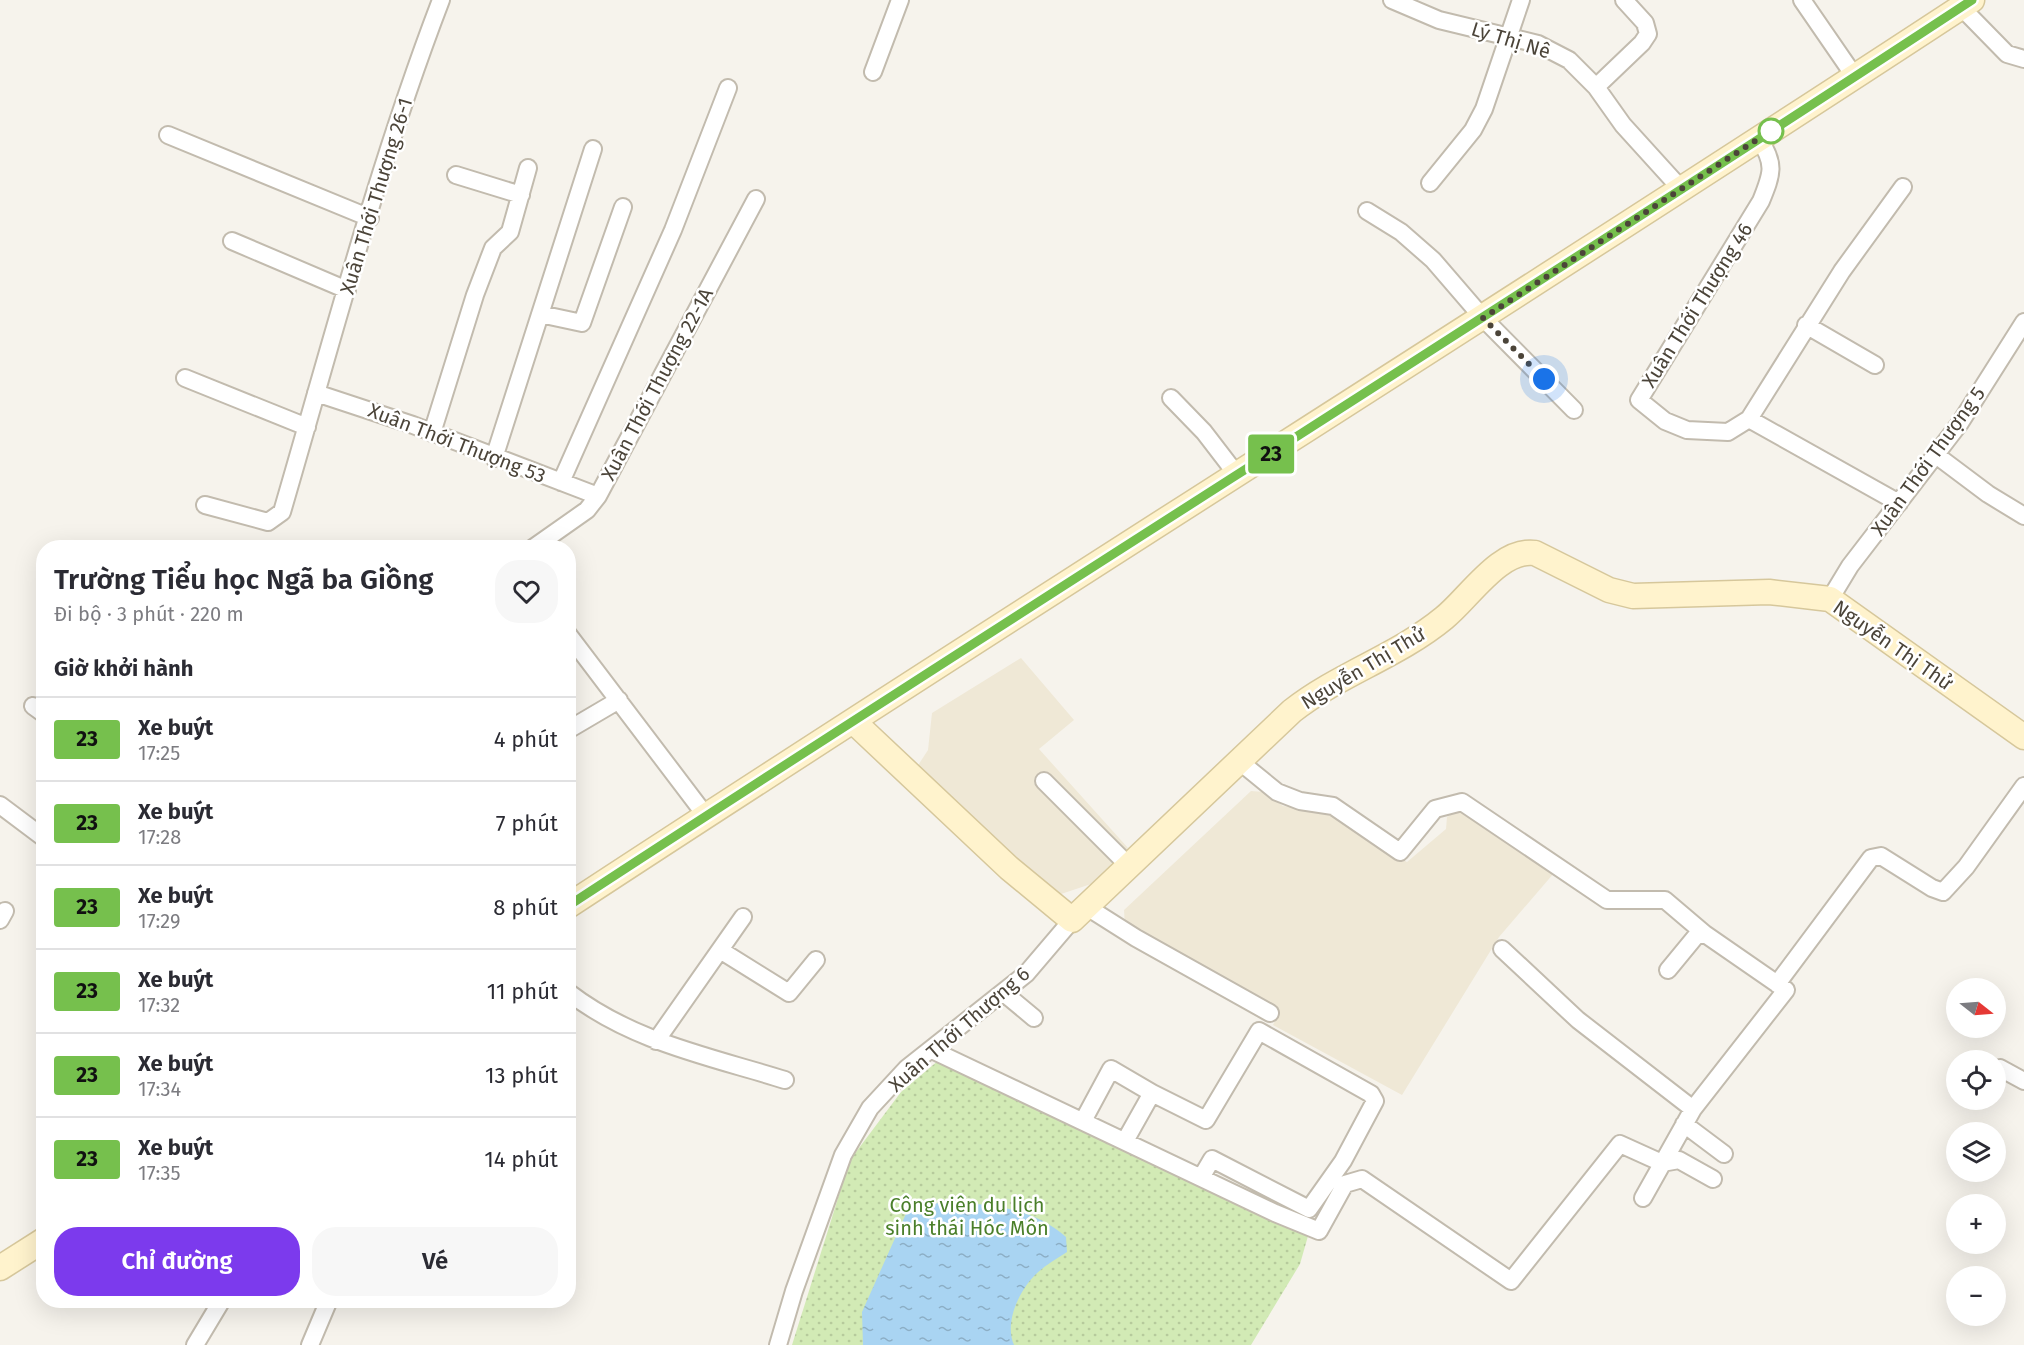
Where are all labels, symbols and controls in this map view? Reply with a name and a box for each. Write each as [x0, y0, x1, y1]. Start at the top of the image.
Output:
street label: Lý Thị Nê [1469, 17, 1553, 63]
street label: Xuân Thới Thượng 26-1 [335, 95, 417, 297]
unlabelled marker [1758, 118, 1784, 144]
street label: Xuân Thới Thượng 46 [1637, 218, 1757, 392]
street label: Xuân Thới Thượng 22-1A [596, 283, 718, 484]
your location [1529, 364, 1559, 394]
street label: Xuân Thới Thượng 5 [1866, 382, 1990, 540]
street label: Xuân Thới Thượng 53 [365, 398, 549, 488]
line badge: 23 [1244, 434, 1298, 474]
text: 23 [1260, 441, 1282, 467]
button: heart [495, 560, 558, 623]
text: Trường Tiểu học Ngã ba Giồng [54, 563, 434, 596]
street label: Nguyễn Thị Thử [1829, 595, 1958, 696]
text: Đi bộ · 3 phút · 220 m [54, 602, 244, 626]
street label: Nguyễn Thị Thử [1297, 621, 1430, 714]
text: Giờ khởi hành [54, 655, 194, 682]
text: Xe buýt [138, 714, 213, 741]
text: 23 [76, 726, 98, 752]
text: 4 phút [494, 726, 558, 753]
text: 17:25 [138, 741, 180, 765]
text: Xe buýt [138, 798, 213, 825]
text: 23 [76, 810, 98, 836]
text: 7 phút [496, 810, 558, 837]
text: 17:28 [138, 825, 181, 849]
text: Xe buýt [138, 882, 213, 909]
text: 23 [76, 894, 98, 920]
text: 8 phút [493, 894, 558, 921]
text: 17:29 [138, 909, 181, 933]
street label: Xuân Thới Thượng 6 [884, 961, 1034, 1097]
text: Xe buýt [138, 966, 213, 993]
text: 23 [76, 978, 98, 1004]
text: 11 phút [487, 978, 558, 1005]
north arrow [1946, 978, 2006, 1038]
map controls [1946, 978, 2006, 1326]
text: 17:32 [138, 993, 180, 1017]
text: Xe buýt [138, 1050, 213, 1077]
button: locate [1946, 1050, 2006, 1110]
text: 23 [76, 1062, 98, 1088]
text: 13 phút [485, 1062, 558, 1089]
text: 17:34 [138, 1077, 181, 1101]
button: layers [1946, 1122, 2006, 1182]
text: Xe buýt [138, 1134, 213, 1161]
text: 23 [76, 1146, 98, 1172]
text: 14 phút [484, 1146, 558, 1173]
text: 17:35 [138, 1161, 181, 1185]
park label: Công viên du lịch sinh thái Hóc Môn [885, 1193, 1049, 1240]
button: + [1946, 1194, 2006, 1254]
button: Chỉ đường [54, 1227, 300, 1296]
button: Vé [312, 1227, 558, 1296]
button: − [1946, 1266, 2006, 1326]

